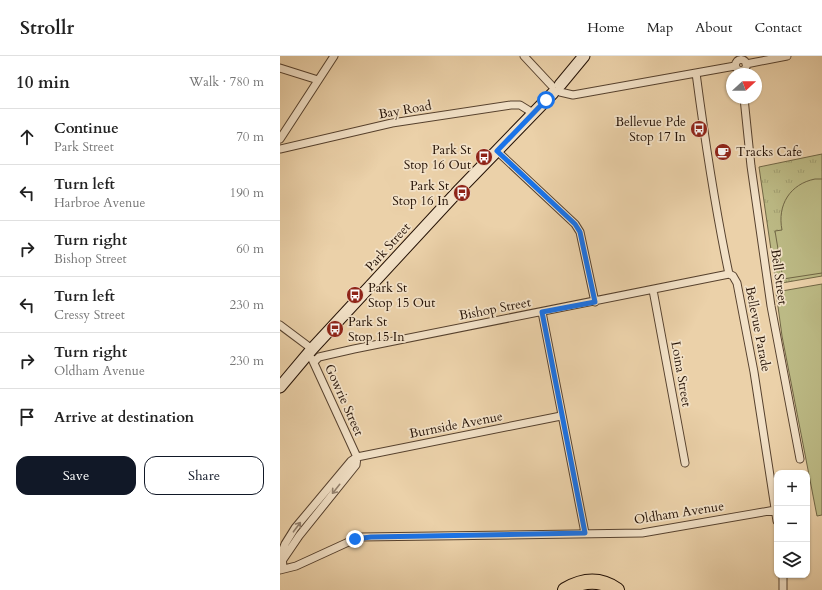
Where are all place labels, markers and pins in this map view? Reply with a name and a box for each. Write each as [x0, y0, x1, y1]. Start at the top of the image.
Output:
place label: Bellevue Pde Stop 17 In [615, 113, 687, 146]
bus stop icon: Bellevue Pde Stop 17 In [689, 119, 709, 139]
place label: Park St Stop 16 Out [404, 141, 471, 174]
cafe icon: Tracks Cafe [713, 142, 733, 162]
place label: Tracks Cafe [736, 143, 802, 161]
bus stop icon: Park St Stop 16 Out [474, 147, 494, 167]
place label: Park St Stop 16 In [392, 177, 450, 210]
bus stop icon: Park St Stop 16 In [452, 183, 472, 203]
place label: Park St Stop 15 Out [368, 279, 435, 312]
bus stop icon: Park St Stop 15 Out [345, 285, 365, 305]
place label: Park St Stop 15 In [348, 313, 405, 346]
bus stop icon: Park St Stop 15 In [325, 319, 345, 339]

